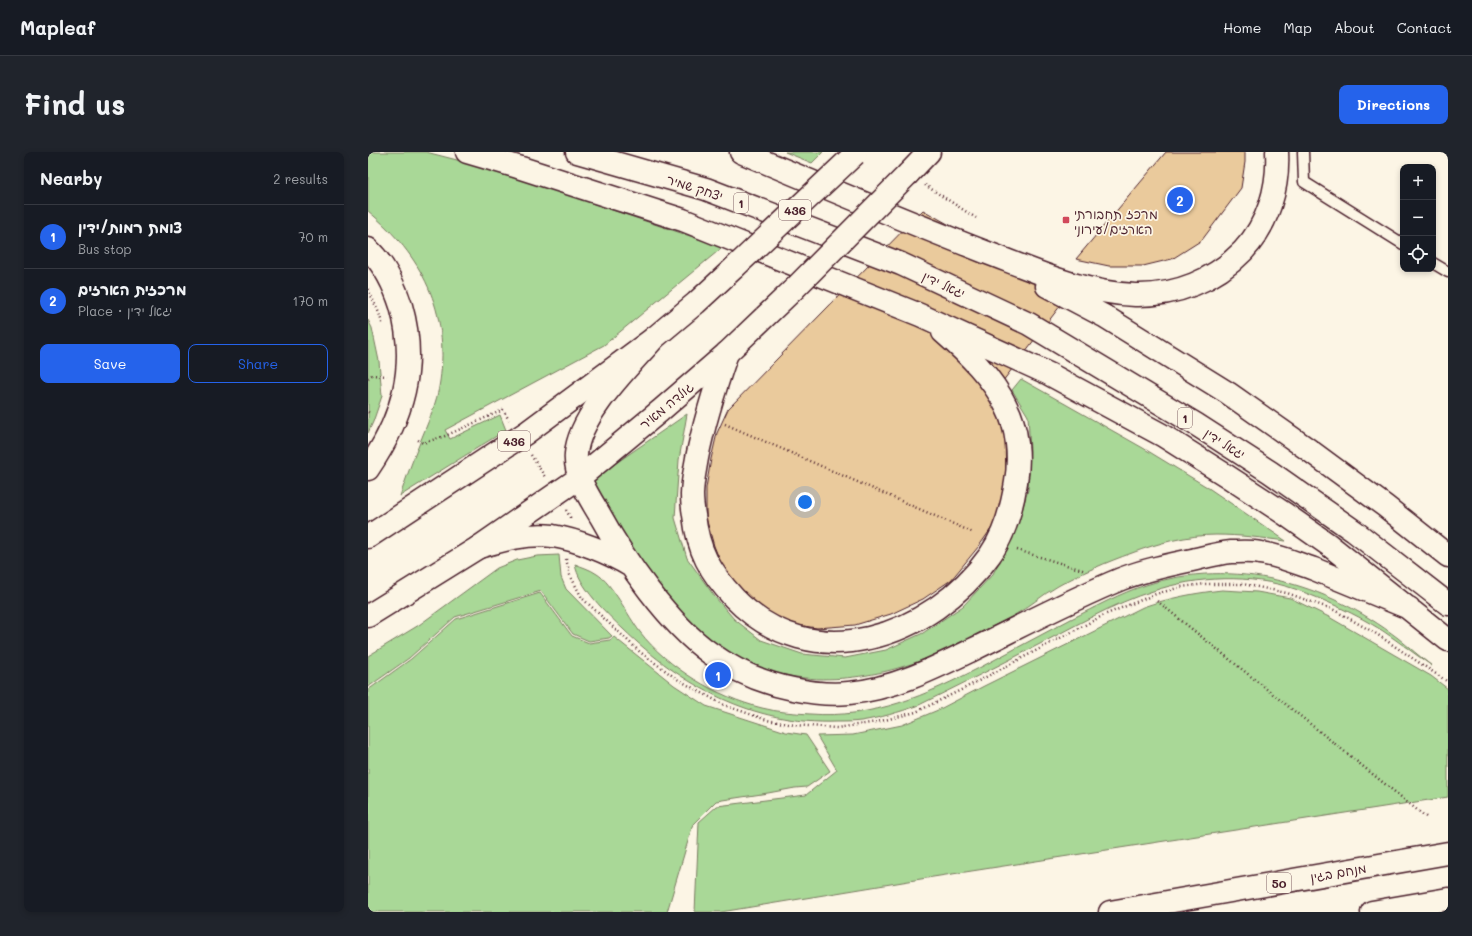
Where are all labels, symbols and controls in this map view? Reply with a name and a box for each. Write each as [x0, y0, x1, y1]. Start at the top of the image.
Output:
text: Mapleaf [20, 15, 95, 40]
text: Home [1223, 18, 1261, 37]
text: Map [1283, 18, 1312, 37]
text: About [1334, 18, 1375, 37]
text: Contact [1397, 18, 1452, 37]
button: Directions [1339, 85, 1448, 124]
text: Find us [24, 86, 125, 122]
map controls [1400, 164, 1436, 272]
button: + [1400, 164, 1436, 200]
text: Nearby [40, 167, 102, 189]
text: 2 results [273, 170, 328, 187]
street label: יצחק שמיר [665, 170, 725, 204]
pin: 2 [1167, 185, 1193, 215]
road number: 1 [734, 193, 748, 213]
road number: 436 [779, 200, 811, 220]
button: − [1400, 200, 1436, 236]
place label: מרכז תחבורתי הארזים/עירוני [1074, 205, 1158, 237]
marker: מרכז תחבורתי הארזים/עירוני [1061, 215, 1071, 225]
text: צומת רמות/ידין [78, 217, 182, 237]
text: 1 [50, 228, 56, 245]
text: 70 m [298, 228, 328, 245]
button: locate [1400, 236, 1436, 272]
text: Bus stop [78, 240, 131, 257]
street label: יגאל ידין [919, 267, 968, 302]
text: מרכזית הארזים [78, 279, 186, 299]
text: 2 [49, 292, 57, 309]
text: 170 m [292, 292, 328, 309]
text: Place · יגאל ידין [78, 302, 172, 319]
button: Save [40, 344, 180, 383]
button: Share [188, 344, 328, 383]
street label: גולדה מאיר [636, 377, 696, 433]
road number: 1 [1178, 408, 1192, 428]
street label: יגאל ידין [1201, 424, 1249, 463]
road number: 436 [498, 431, 530, 451]
your location [795, 492, 815, 512]
pin: 1 [705, 660, 731, 690]
street label: מנחם בגין [1309, 859, 1367, 885]
road number: 50 [1267, 873, 1291, 893]

